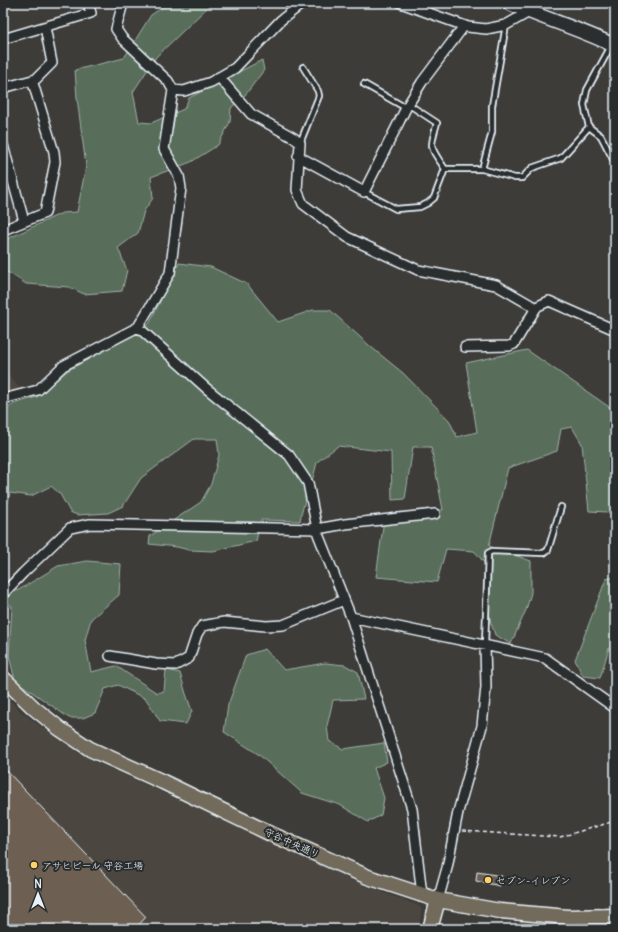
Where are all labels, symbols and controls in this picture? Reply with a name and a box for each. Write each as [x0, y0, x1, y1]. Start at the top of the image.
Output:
street label: 守谷中央通り [262, 825, 322, 861]
place label: アサヒビール 守谷工場 [42, 859, 143, 872]
marker: アサヒビール 守谷工場 [29, 860, 39, 870]
north arrow [18, 874, 58, 914]
place label: セブン-イレブン [496, 874, 570, 887]
marker: セブン-イレブン [483, 875, 493, 885]
text: N [34, 877, 42, 891]

